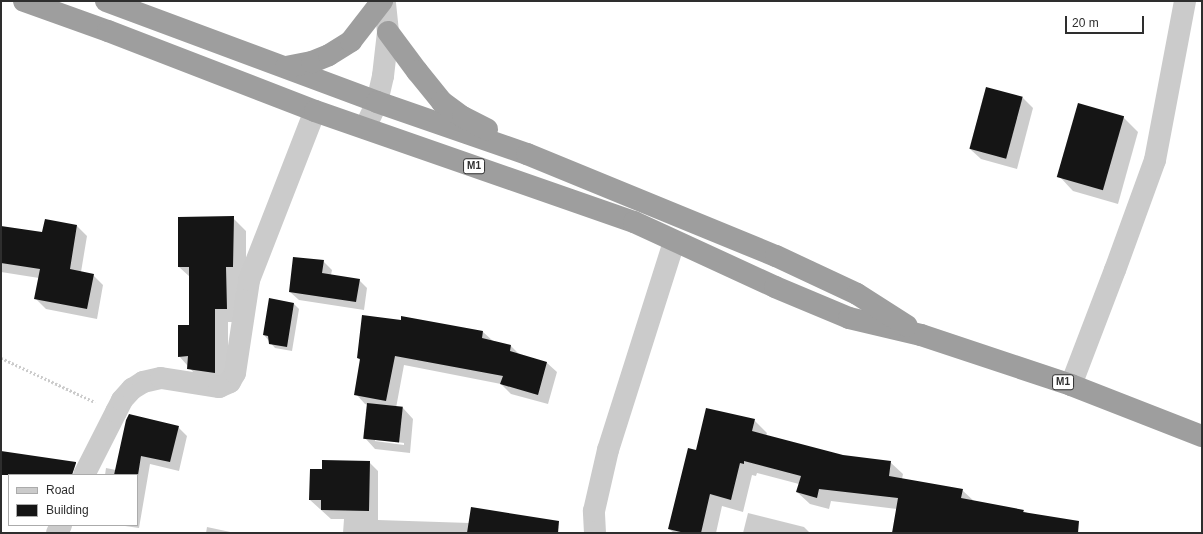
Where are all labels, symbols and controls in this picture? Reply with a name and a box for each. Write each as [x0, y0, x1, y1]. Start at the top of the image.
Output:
scale bar [1067, 8, 1146, 34]
text: 20 m [1072, 16, 1099, 30]
road number: M1 [463, 158, 485, 174]
road number: M1 [1052, 374, 1074, 390]
legend [8, 474, 138, 526]
text: Road [46, 483, 75, 497]
text: Building [46, 503, 89, 517]

